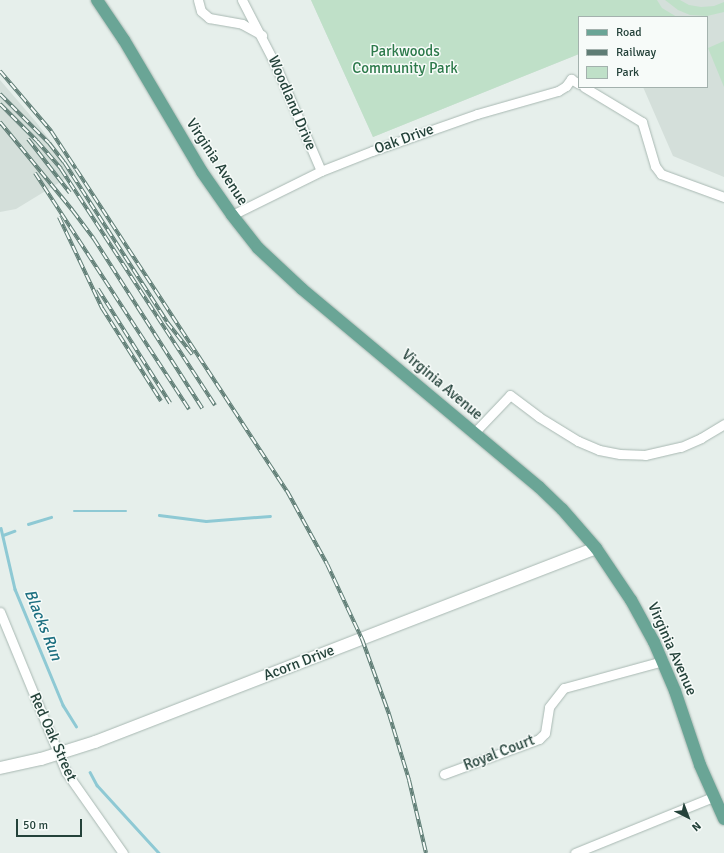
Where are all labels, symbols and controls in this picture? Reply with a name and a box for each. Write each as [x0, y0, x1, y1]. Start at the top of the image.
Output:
legend [578, 16, 708, 88]
text: Road [616, 25, 642, 40]
park label: Parkwoods Community Park [352, 42, 458, 77]
text: Railway [616, 45, 656, 60]
street label: Woodland Drive [264, 53, 320, 153]
text: Park [616, 65, 639, 80]
street label: Virginia Avenue [182, 115, 252, 209]
street label: Oak Drive [372, 120, 436, 158]
street label: Virginia Avenue [398, 346, 486, 424]
water label: Blacks Run [20, 587, 66, 663]
street label: Virginia Avenue [643, 600, 701, 698]
street label: Acorn Drive [261, 641, 337, 685]
street label: Red Oak Street [26, 690, 80, 784]
street label: Royal Court [461, 731, 537, 775]
north arrow [668, 797, 708, 837]
scale bar [18, 811, 84, 837]
text: 50 m [23, 818, 48, 833]
text: N [689, 819, 704, 834]

